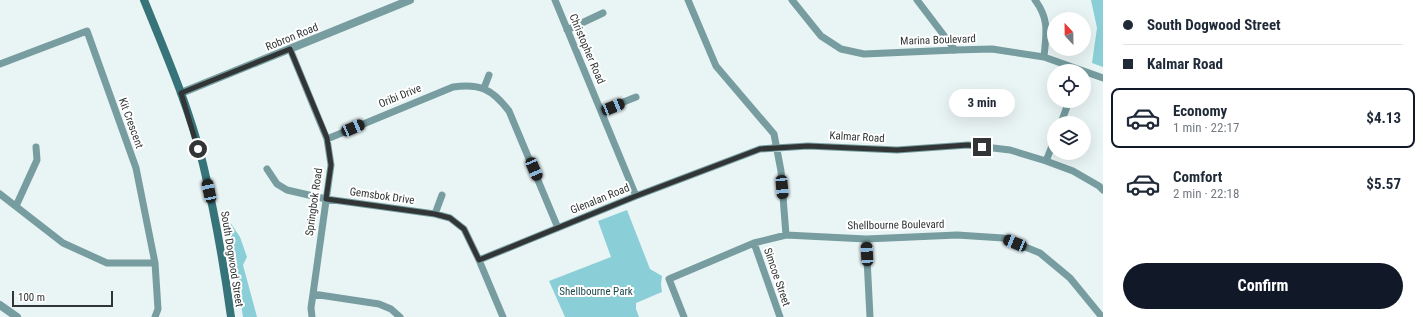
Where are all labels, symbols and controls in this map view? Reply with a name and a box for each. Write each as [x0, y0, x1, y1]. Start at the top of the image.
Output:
street label: Christopher Road [566, 12, 608, 86]
north arrow [1047, 12, 1091, 56]
map controls [1047, 12, 1091, 160]
text: South Dogwood Street [1147, 16, 1281, 34]
street label: Robron Road [264, 21, 320, 53]
street label: Marina Boulevard [900, 32, 976, 48]
text: Kalmar Road [1147, 55, 1223, 73]
button: locate [1047, 64, 1091, 108]
street label: Oribi Drive [377, 82, 423, 110]
callout: 3 min [949, 89, 1015, 117]
text: 3 min [968, 95, 996, 110]
street label: Kit Crescent [116, 96, 146, 150]
car [600, 97, 626, 117]
icon: car [1125, 100, 1161, 136]
text: Economy [1173, 102, 1227, 120]
text: $4.13 [1366, 109, 1401, 127]
button: layers [1047, 116, 1091, 160]
car [340, 118, 366, 138]
text: 1 min · 22:17 [1173, 120, 1239, 135]
street label: Kalmar Road [829, 129, 885, 145]
route end [973, 138, 991, 156]
route start [189, 140, 207, 158]
car [524, 156, 544, 182]
icon: car [1125, 166, 1161, 202]
street label: Springbok Road [303, 167, 325, 237]
text: Comfort [1173, 168, 1222, 186]
car [775, 175, 789, 199]
text: $5.57 [1366, 175, 1401, 193]
car [201, 178, 217, 204]
street label: Glenalan Road [569, 181, 631, 217]
street label: Gemsbok Drive [349, 185, 415, 207]
text: 2 min · 22:18 [1173, 186, 1239, 201]
street label: South Dogwood Street [218, 210, 246, 308]
street label: Shellbourne Boulevard [847, 218, 945, 232]
car [1002, 233, 1028, 253]
car [860, 242, 874, 266]
street label: Simcoe Street [761, 246, 793, 308]
button: Confirm [1123, 263, 1403, 309]
park label: Shellbourne Park [559, 285, 633, 298]
scale bar [12, 289, 113, 308]
text: 100 m [18, 291, 45, 304]

